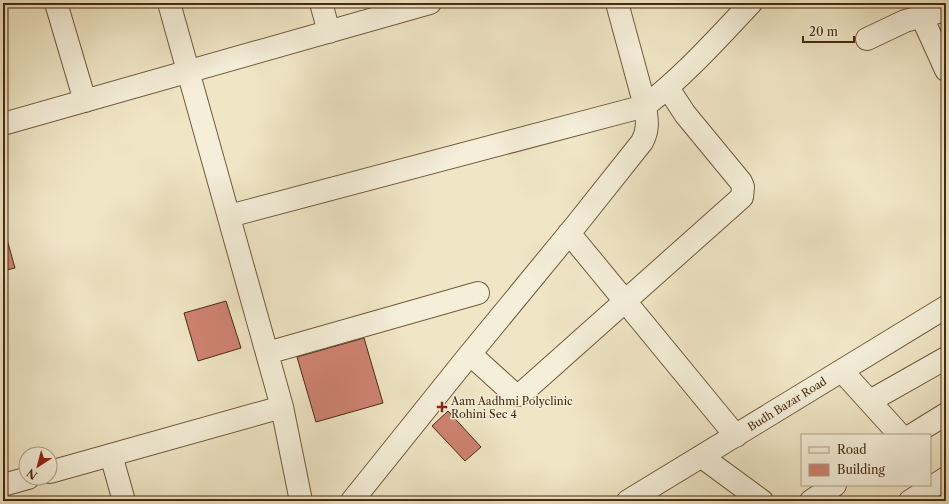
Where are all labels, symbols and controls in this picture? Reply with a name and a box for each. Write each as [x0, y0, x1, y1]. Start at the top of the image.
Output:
scale bar [803, 18, 854, 44]
text: 20 m [809, 24, 838, 39]
street label: Budh Bazar Road [745, 374, 829, 434]
place label: Aam Aadhmi Polyclinic Rohini Sec 4 [450, 394, 573, 421]
marker: Aam Aadhmi Polyclinic Rohini Sec 4 [436, 401, 448, 413]
legend [801, 434, 931, 486]
text: Road [837, 442, 867, 457]
north arrow [18, 446, 58, 486]
text: Building [837, 462, 885, 477]
text: N [24, 465, 40, 483]

